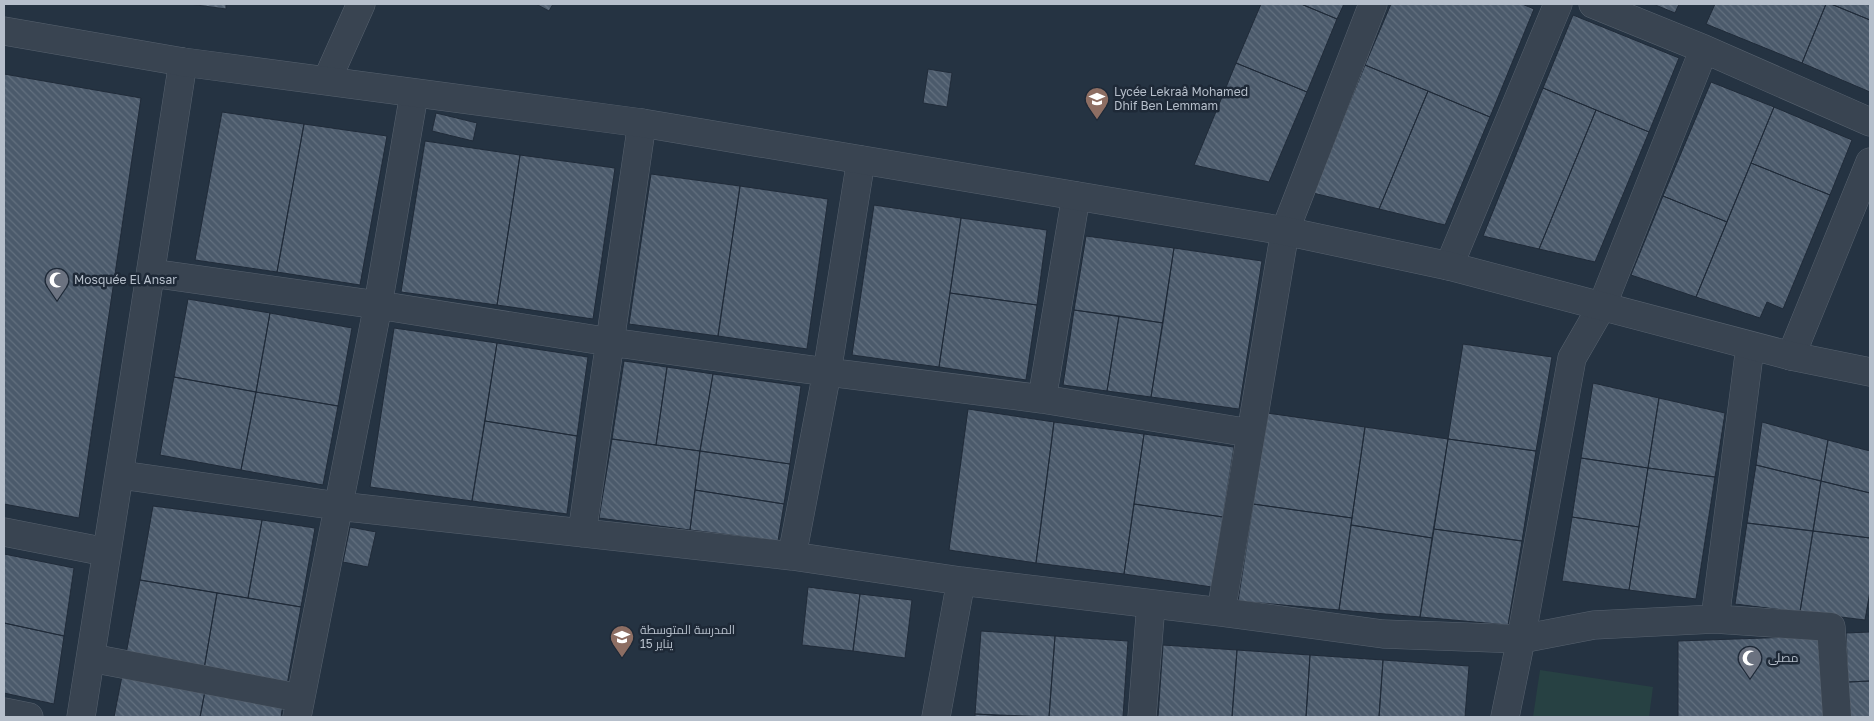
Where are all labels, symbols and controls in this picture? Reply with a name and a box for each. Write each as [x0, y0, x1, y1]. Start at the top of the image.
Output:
place label: Lycée Lekraâ Mohamed Dhif Ben Lemmam [1114, 84, 1248, 113]
school or university icon: Lycée Lekraâ Mohamed Dhif Ben Lemmam [1084, 86, 1110, 120]
mosque icon: Mosquée El Ansar [44, 267, 70, 301]
place label: Mosquée El Ansar [74, 272, 177, 287]
place label: المدرسة المتوسطة 15 يناير [640, 622, 735, 651]
school or university icon: المدرسة المتوسطة 15 يناير [609, 624, 635, 658]
mosque icon: مصلى [1737, 645, 1763, 679]
place label: مصلى [1768, 650, 1799, 665]

